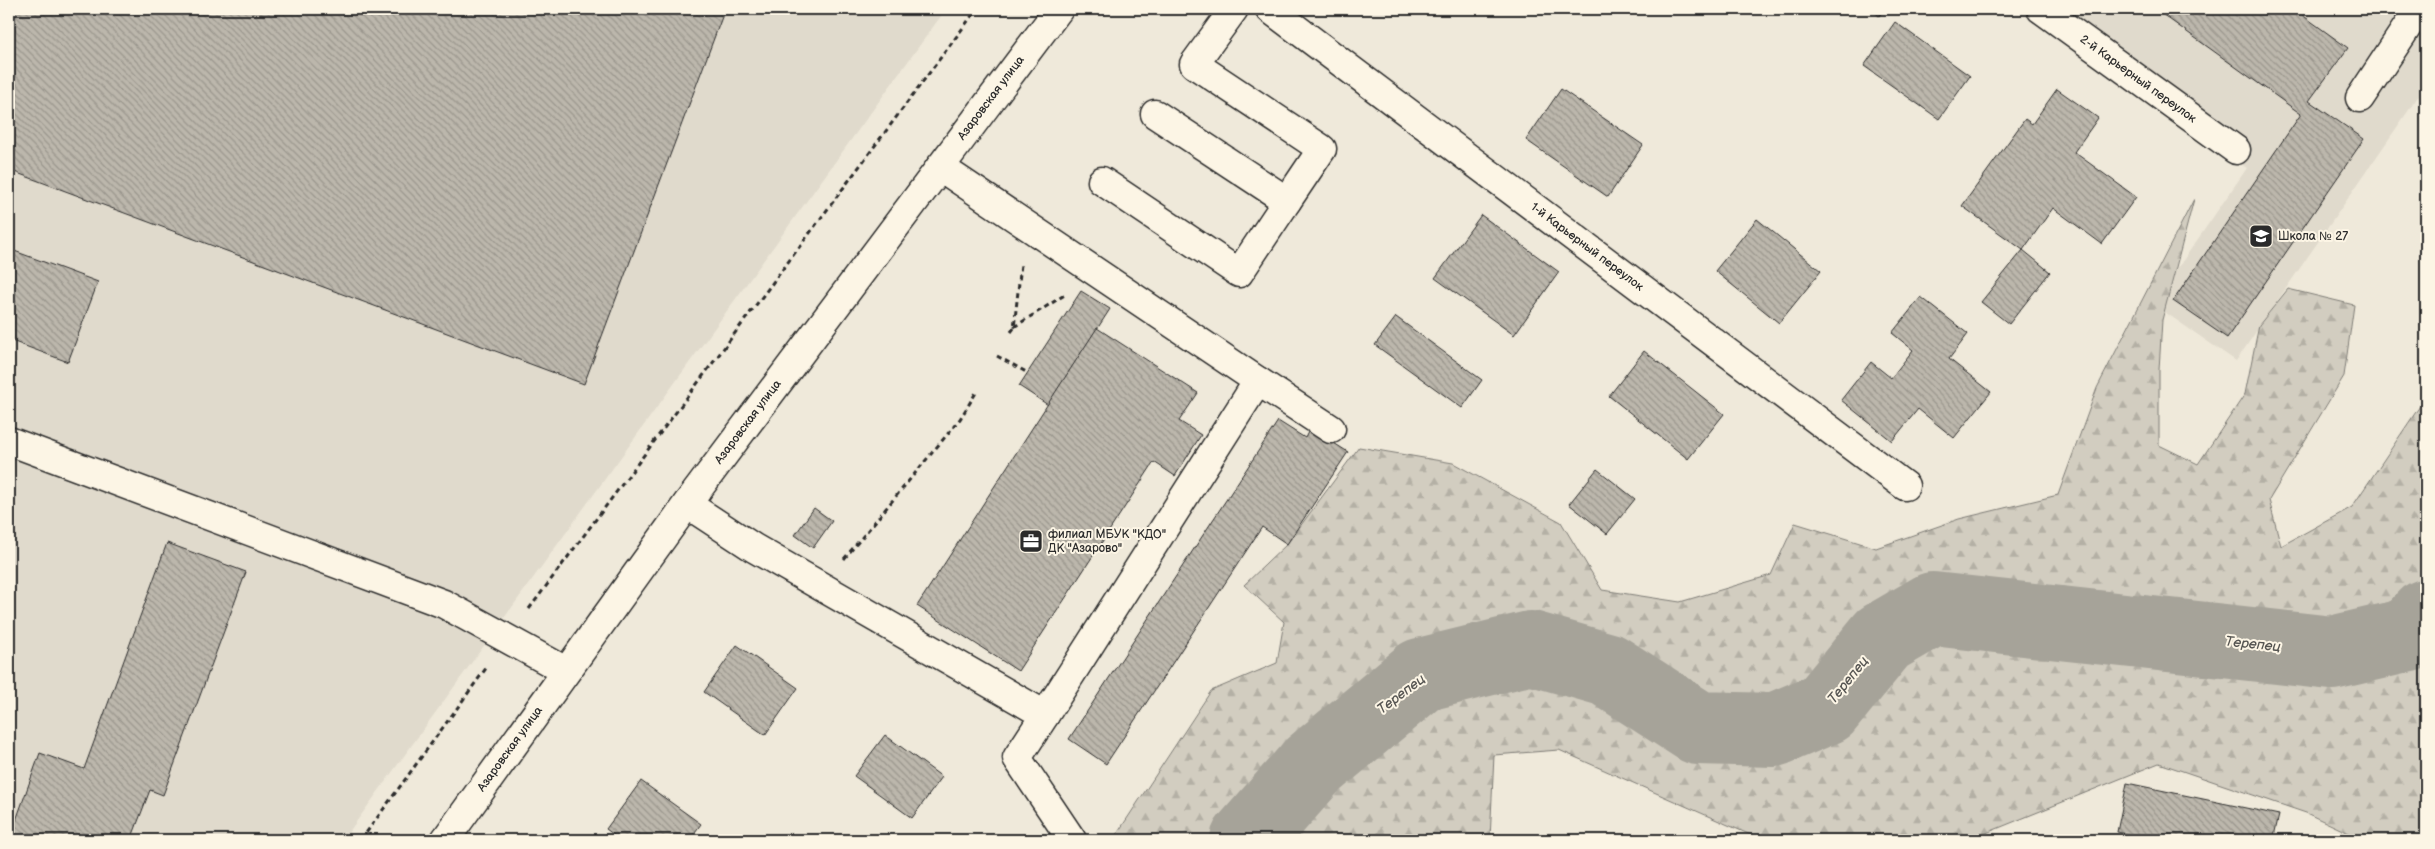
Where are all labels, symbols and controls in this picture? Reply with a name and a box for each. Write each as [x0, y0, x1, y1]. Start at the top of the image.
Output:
street label: 2-й Карьерный переулок [2077, 32, 2200, 127]
street label: Азаровская улица [954, 53, 1028, 144]
street label: 1-й Карьерный переулок [1527, 200, 1647, 295]
school or university icon: Школа № 27 [2248, 223, 2274, 249]
place label: Школа № 27 [2278, 229, 2348, 244]
street label: Азаровская улица [711, 377, 785, 468]
place label: филиал МБУК "КДО" ДК "Азарово" [1048, 527, 1166, 556]
office icon: филиал МБУК "КДО" ДК "Азарово" [1018, 528, 1044, 554]
water label: Терепец [2224, 633, 2282, 655]
water label: Терепец [1824, 653, 1872, 707]
water label: Терепец [1374, 670, 1428, 718]
street label: Азаровская улица [473, 703, 546, 795]

